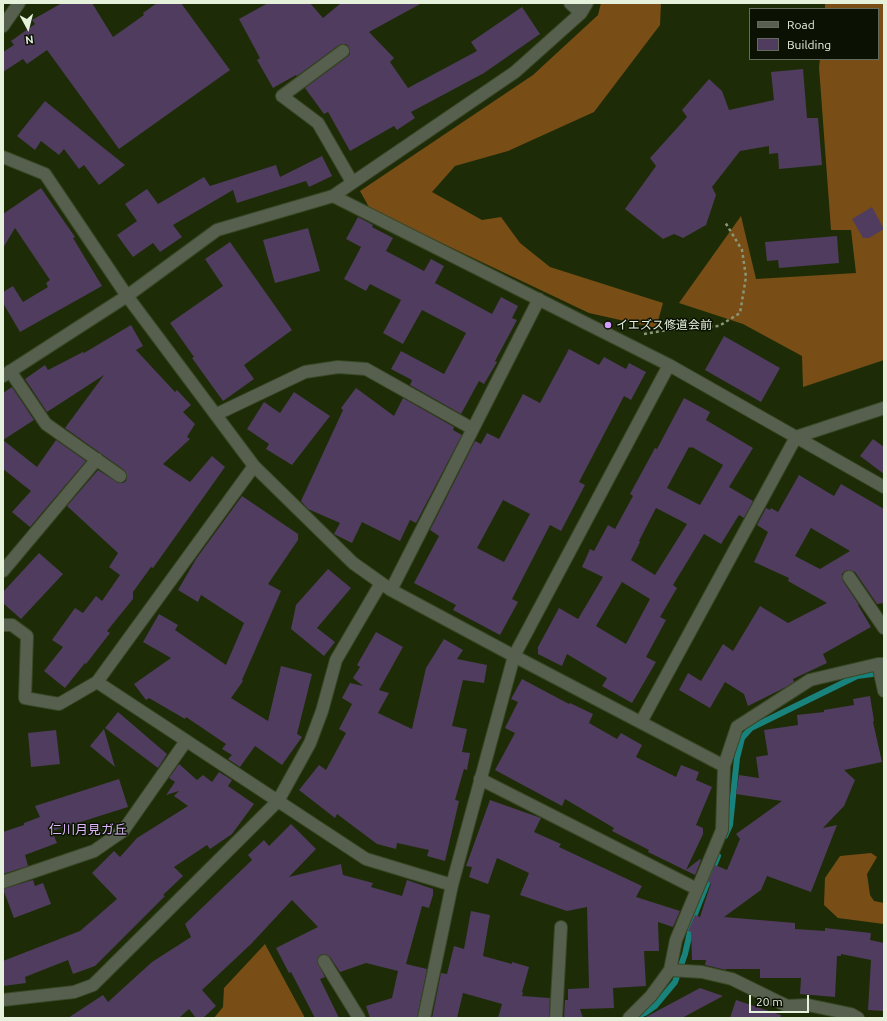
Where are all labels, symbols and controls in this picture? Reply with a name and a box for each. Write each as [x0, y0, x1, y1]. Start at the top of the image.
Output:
north arrow [8, 8, 48, 48]
legend [749, 8, 879, 60]
text: Road [787, 18, 815, 31]
text: N [25, 33, 34, 46]
text: Building [787, 38, 831, 51]
place label: イエズス修道会前 [616, 318, 712, 332]
marker: イエズス修道会前 [603, 320, 613, 330]
district label: 仁川月見ガ丘 [49, 822, 127, 838]
scale bar [751, 987, 811, 1013]
text: 20 m [756, 995, 783, 1008]

